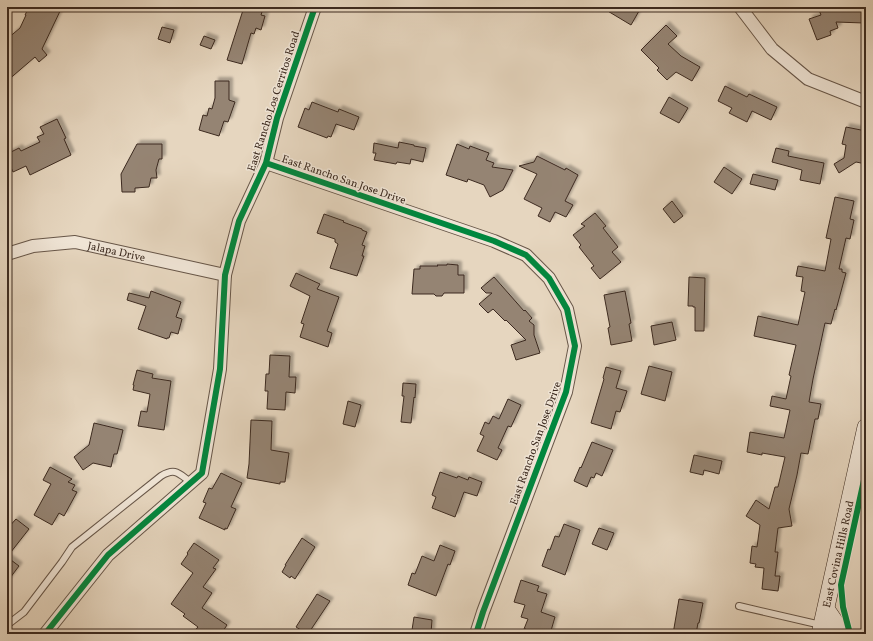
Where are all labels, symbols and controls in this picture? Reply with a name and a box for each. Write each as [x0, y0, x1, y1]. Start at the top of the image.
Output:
street label: East Rancho Los Cerritos Road [245, 29, 304, 174]
street label: East Rancho San Jose Drive [279, 152, 408, 209]
street label: Jalapa Drive [86, 239, 147, 266]
street label: East Rancho San Jose Drive [507, 380, 566, 507]
street label: East Covina Hills Road [820, 499, 858, 609]

